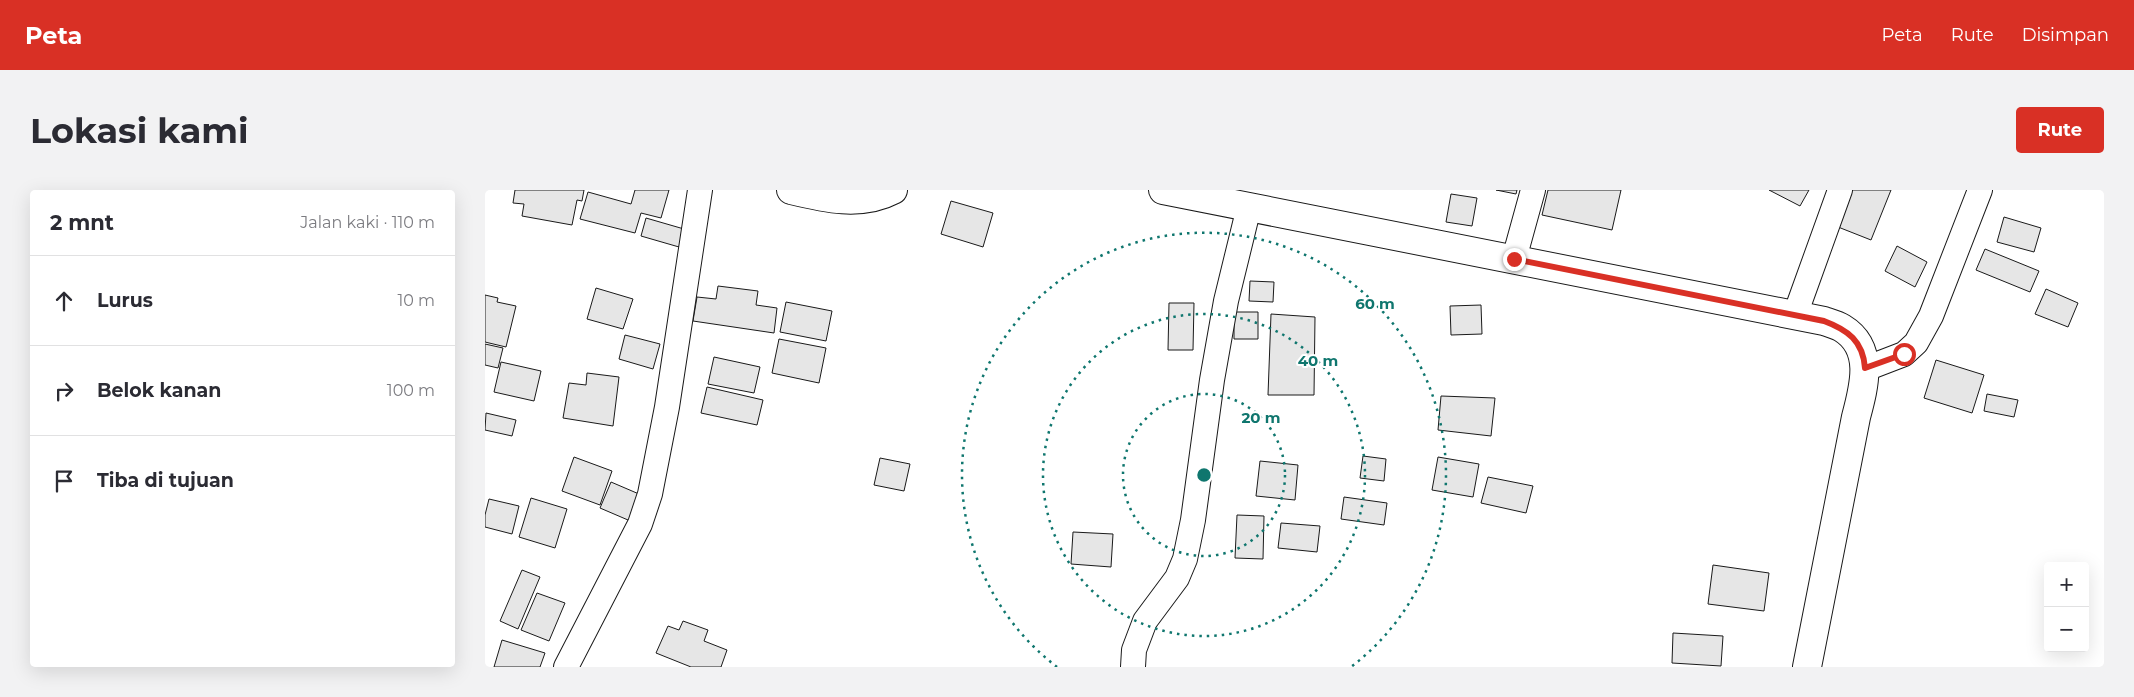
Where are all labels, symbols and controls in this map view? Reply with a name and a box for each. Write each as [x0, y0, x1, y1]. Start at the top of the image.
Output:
text: Peta [25, 21, 82, 50]
text: Peta [1882, 24, 1923, 46]
text: Rute [1951, 24, 1994, 46]
text: Disimpan [2022, 24, 2109, 46]
button: Rute [2016, 107, 2104, 153]
text: Lokasi kami [30, 109, 249, 152]
text: 2 mnt [50, 210, 114, 235]
text: Jalan kaki · 110 m [300, 213, 435, 232]
route end [1503, 248, 1526, 271]
icon: ahead [50, 287, 78, 315]
text: Lurus [97, 289, 153, 312]
text: 10 m [397, 291, 435, 310]
text: 60 m [1355, 294, 1395, 313]
route start [1893, 343, 1916, 366]
text: 40 m [1298, 351, 1338, 370]
icon: right [50, 377, 78, 405]
text: Belok kanan [97, 379, 221, 402]
text: 100 m [387, 381, 435, 400]
text: 20 m [1241, 408, 1281, 427]
centre of rings [1195, 466, 1213, 484]
icon: arrive [50, 467, 78, 495]
text: Tiba di tujuan [97, 469, 234, 492]
map controls [2044, 562, 2089, 652]
button: + [2044, 562, 2089, 607]
button: − [2044, 607, 2089, 652]

